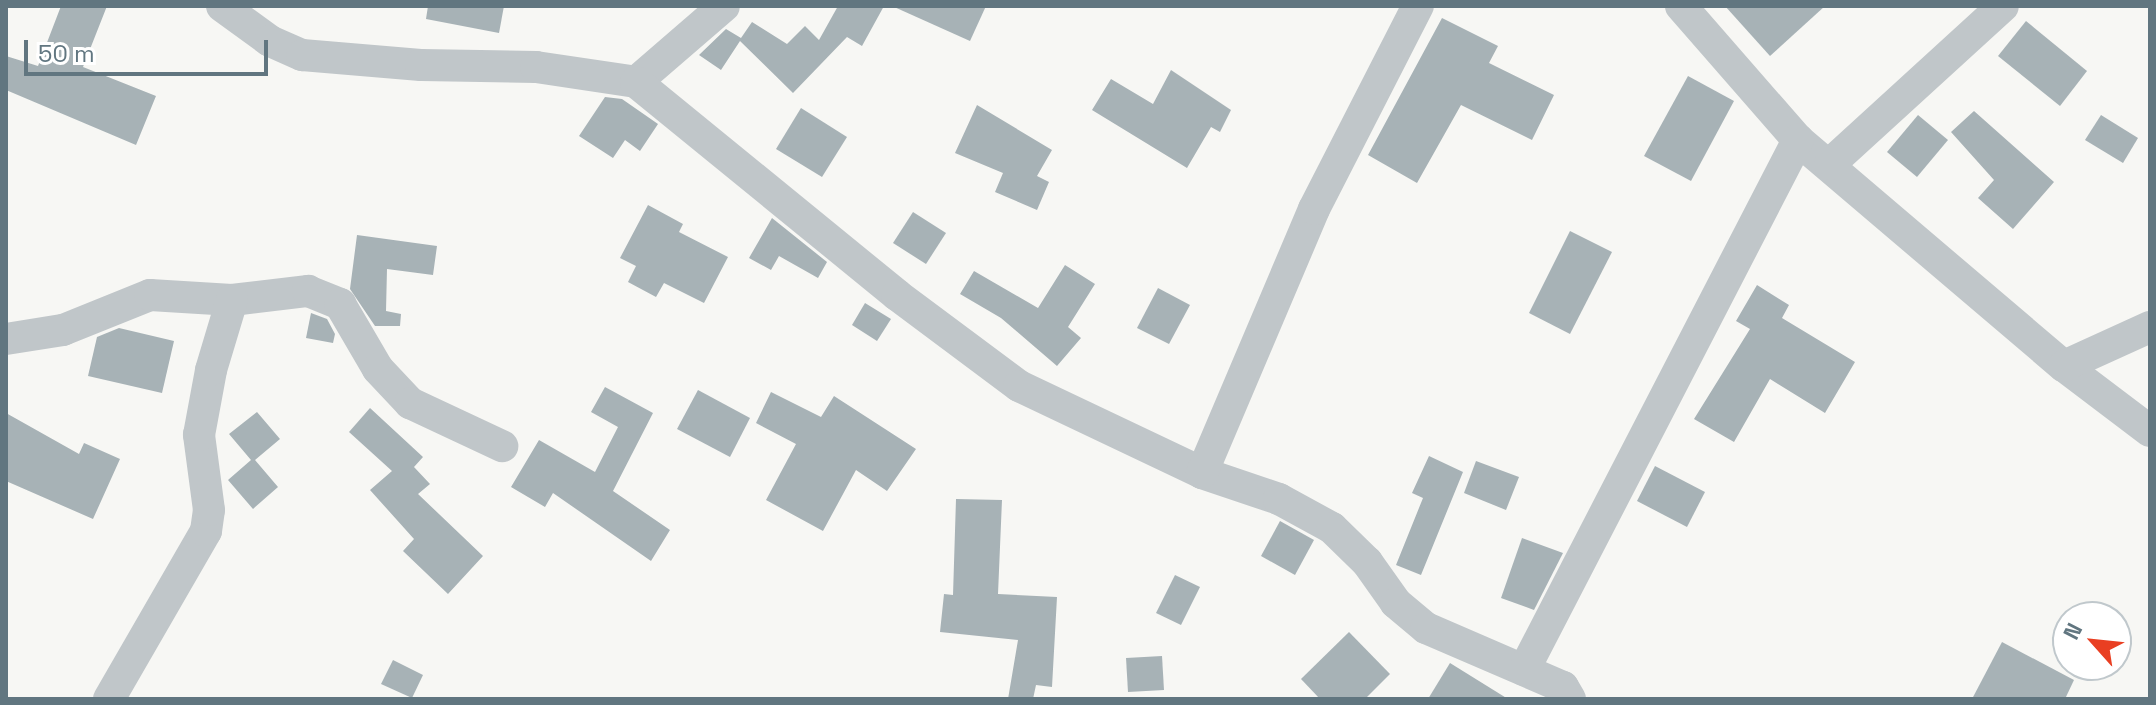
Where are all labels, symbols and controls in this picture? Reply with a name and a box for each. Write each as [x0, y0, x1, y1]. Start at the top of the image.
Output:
scale bar [28, 24, 272, 74]
text: 50 m [38, 38, 95, 69]
north arrow [2052, 601, 2132, 681]
text: N [2057, 618, 2088, 644]

